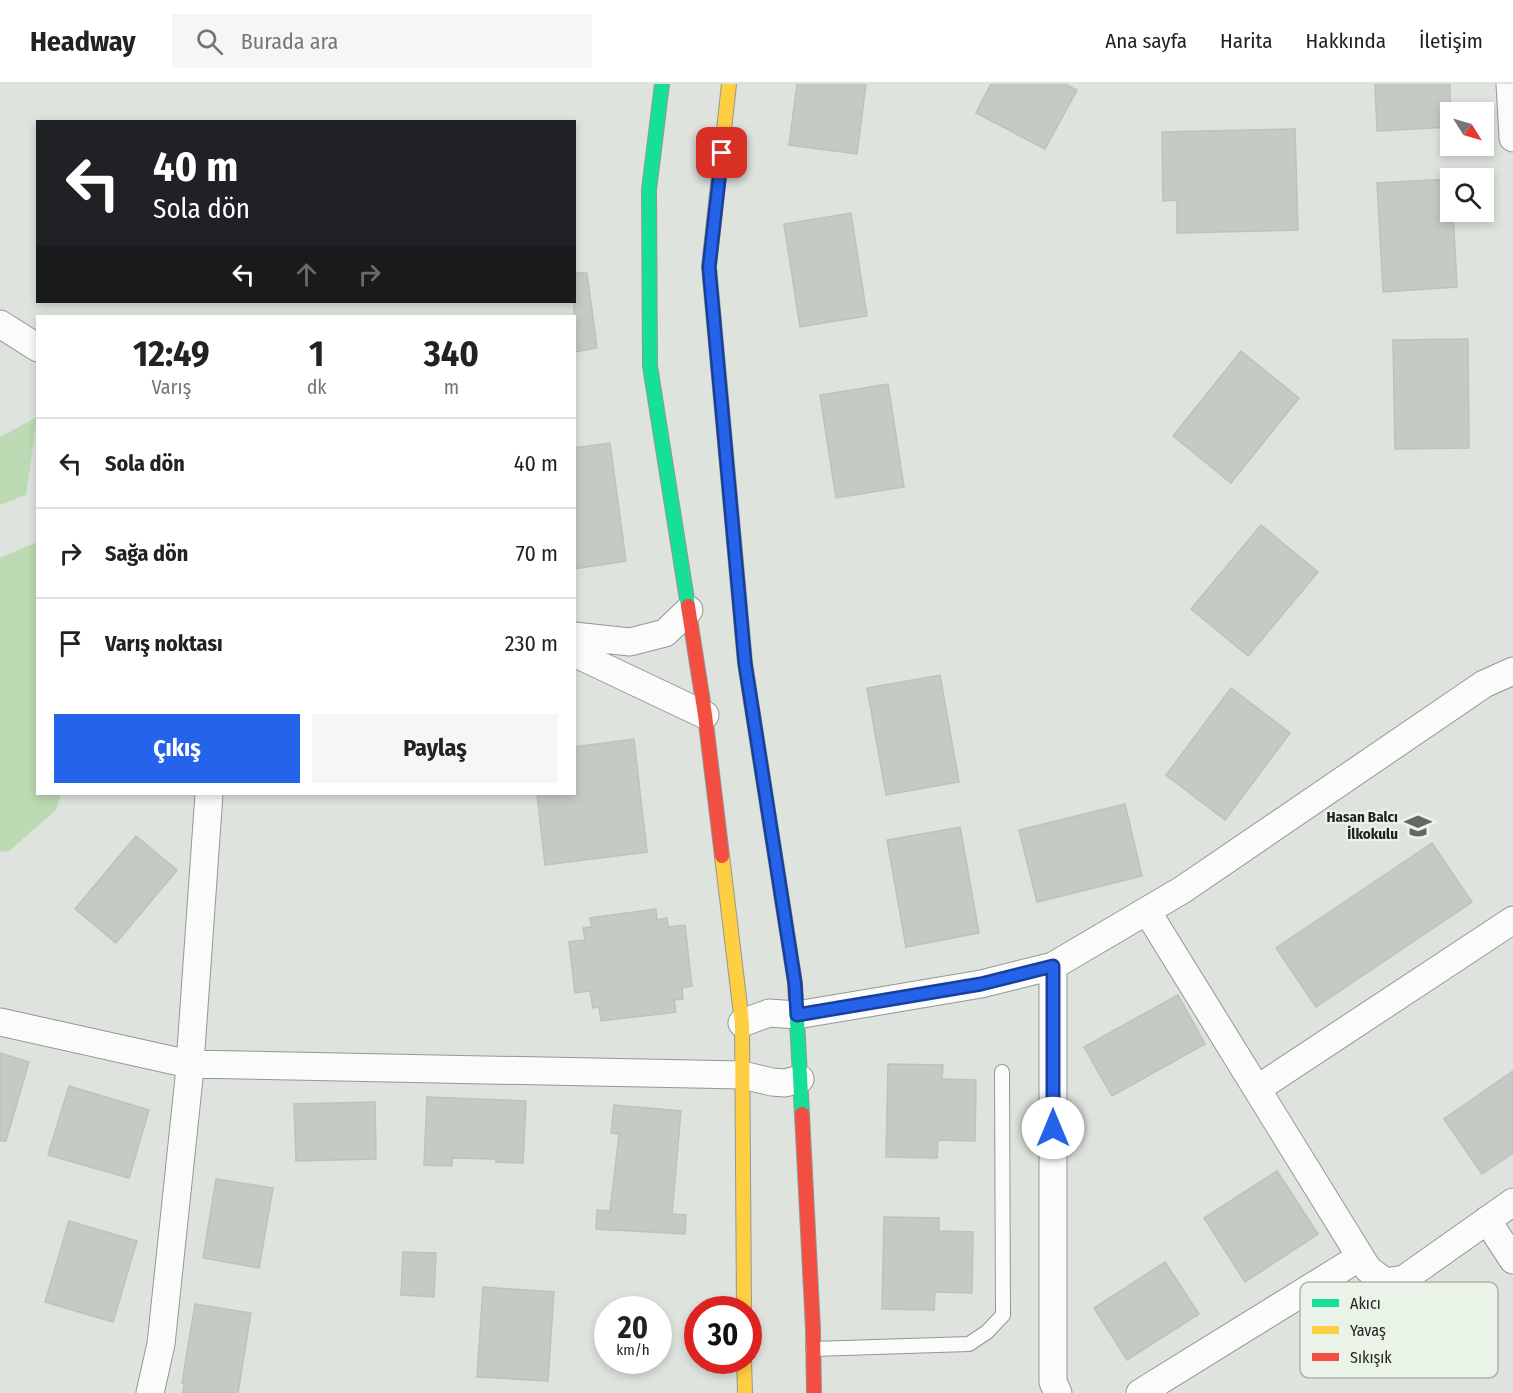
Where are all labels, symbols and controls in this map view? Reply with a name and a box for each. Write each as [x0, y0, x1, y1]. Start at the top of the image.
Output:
search box [172, 14, 592, 68]
text: Headway [30, 25, 136, 58]
icon: search [193, 25, 226, 58]
text: Burada ara [241, 28, 338, 55]
text: Ana sayfa [1105, 28, 1187, 54]
text: Harita [1220, 28, 1273, 54]
text: Hakkında [1306, 28, 1386, 54]
text: İletişim [1419, 28, 1483, 54]
north arrow [1440, 102, 1494, 156]
map controls [1440, 102, 1494, 222]
pin [696, 127, 747, 178]
icon: arrive [705, 136, 738, 169]
text: 40 m [153, 142, 238, 192]
icon: left [54, 144, 132, 222]
button: search [1440, 168, 1494, 222]
text: Sola dön [153, 193, 250, 225]
icon: left [227, 258, 260, 291]
icon: ahead [290, 258, 323, 291]
icon: right [353, 258, 386, 291]
text: 12:49 [133, 332, 210, 376]
text: 1 [309, 332, 324, 376]
text: 340 [424, 332, 479, 376]
text: Varış [151, 375, 191, 399]
text: dk [307, 375, 327, 399]
text: m [444, 375, 459, 399]
icon: left [54, 447, 87, 480]
text: Sola dön [105, 450, 185, 477]
text: 40 m [514, 450, 558, 477]
icon: right [54, 537, 87, 570]
text: Sağa dön [105, 540, 188, 567]
text: 70 m [516, 540, 558, 567]
icon: arrive [54, 627, 87, 660]
text: Varış noktası [105, 630, 223, 657]
text: 230 m [505, 630, 558, 657]
button: Çıkış [54, 714, 300, 783]
button: Paylaş [312, 714, 558, 783]
place label: Hasan Balcı İlkokulu [1327, 808, 1398, 843]
school or university icon: Hasan Balcı İlkokulu [1403, 811, 1433, 841]
position arrow [1021, 1096, 1085, 1160]
legend [1300, 1282, 1498, 1378]
text: Akıcı [1350, 1294, 1381, 1313]
speed limit sign: 30 [684, 1296, 762, 1374]
text: 20 [618, 1310, 648, 1346]
text: Yavaş [1350, 1321, 1386, 1340]
text: km/h [616, 1341, 650, 1359]
text: Sıkışık [1350, 1348, 1392, 1367]

